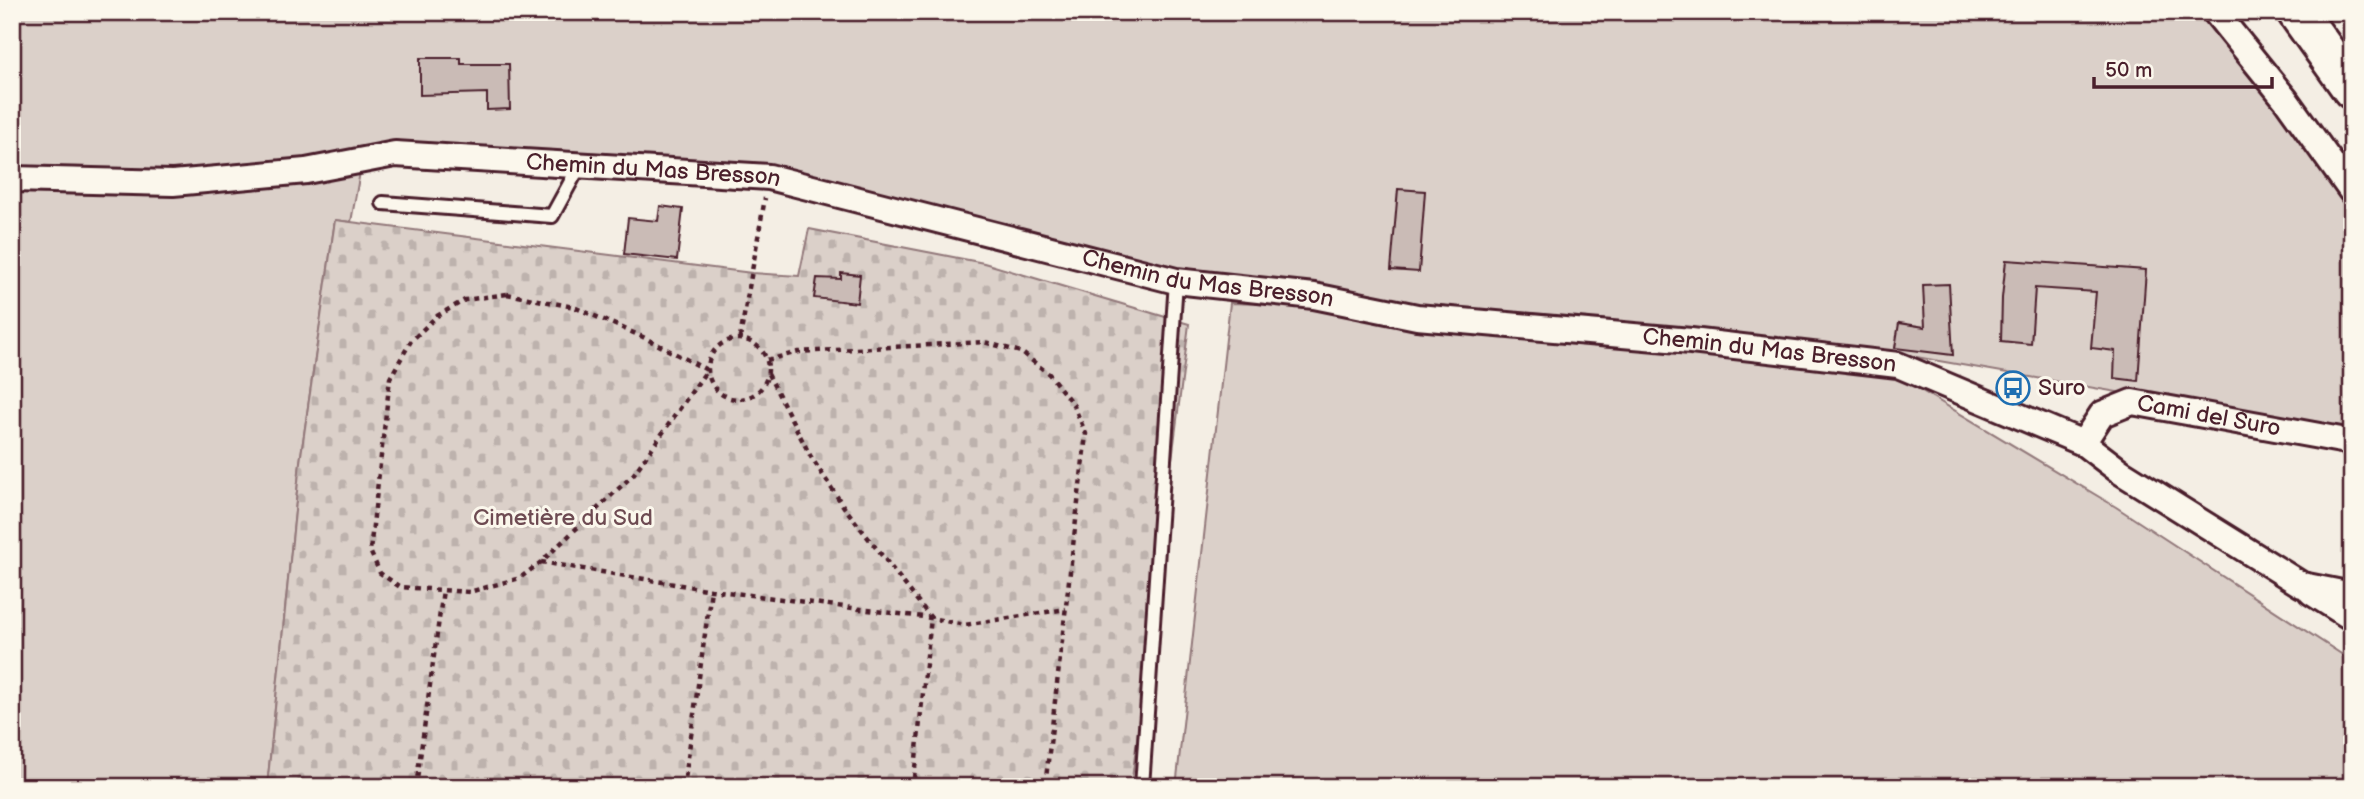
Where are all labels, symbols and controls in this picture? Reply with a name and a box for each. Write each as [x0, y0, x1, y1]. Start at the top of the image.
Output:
scale bar [2094, 46, 2273, 90]
text: 50 m [2105, 58, 2152, 83]
street label: Chemin du Mas Bresson [525, 148, 784, 193]
street label: Chemin du Mas Bresson [1079, 244, 1336, 314]
street label: Chemin du Mas Bresson [1641, 323, 1898, 379]
bus stop icon: Suro [1994, 369, 2032, 407]
place label: Suro [2038, 374, 2086, 402]
street label: Cami del Suro [2135, 389, 2283, 443]
park label: Cimetière du Sud [473, 504, 653, 532]

